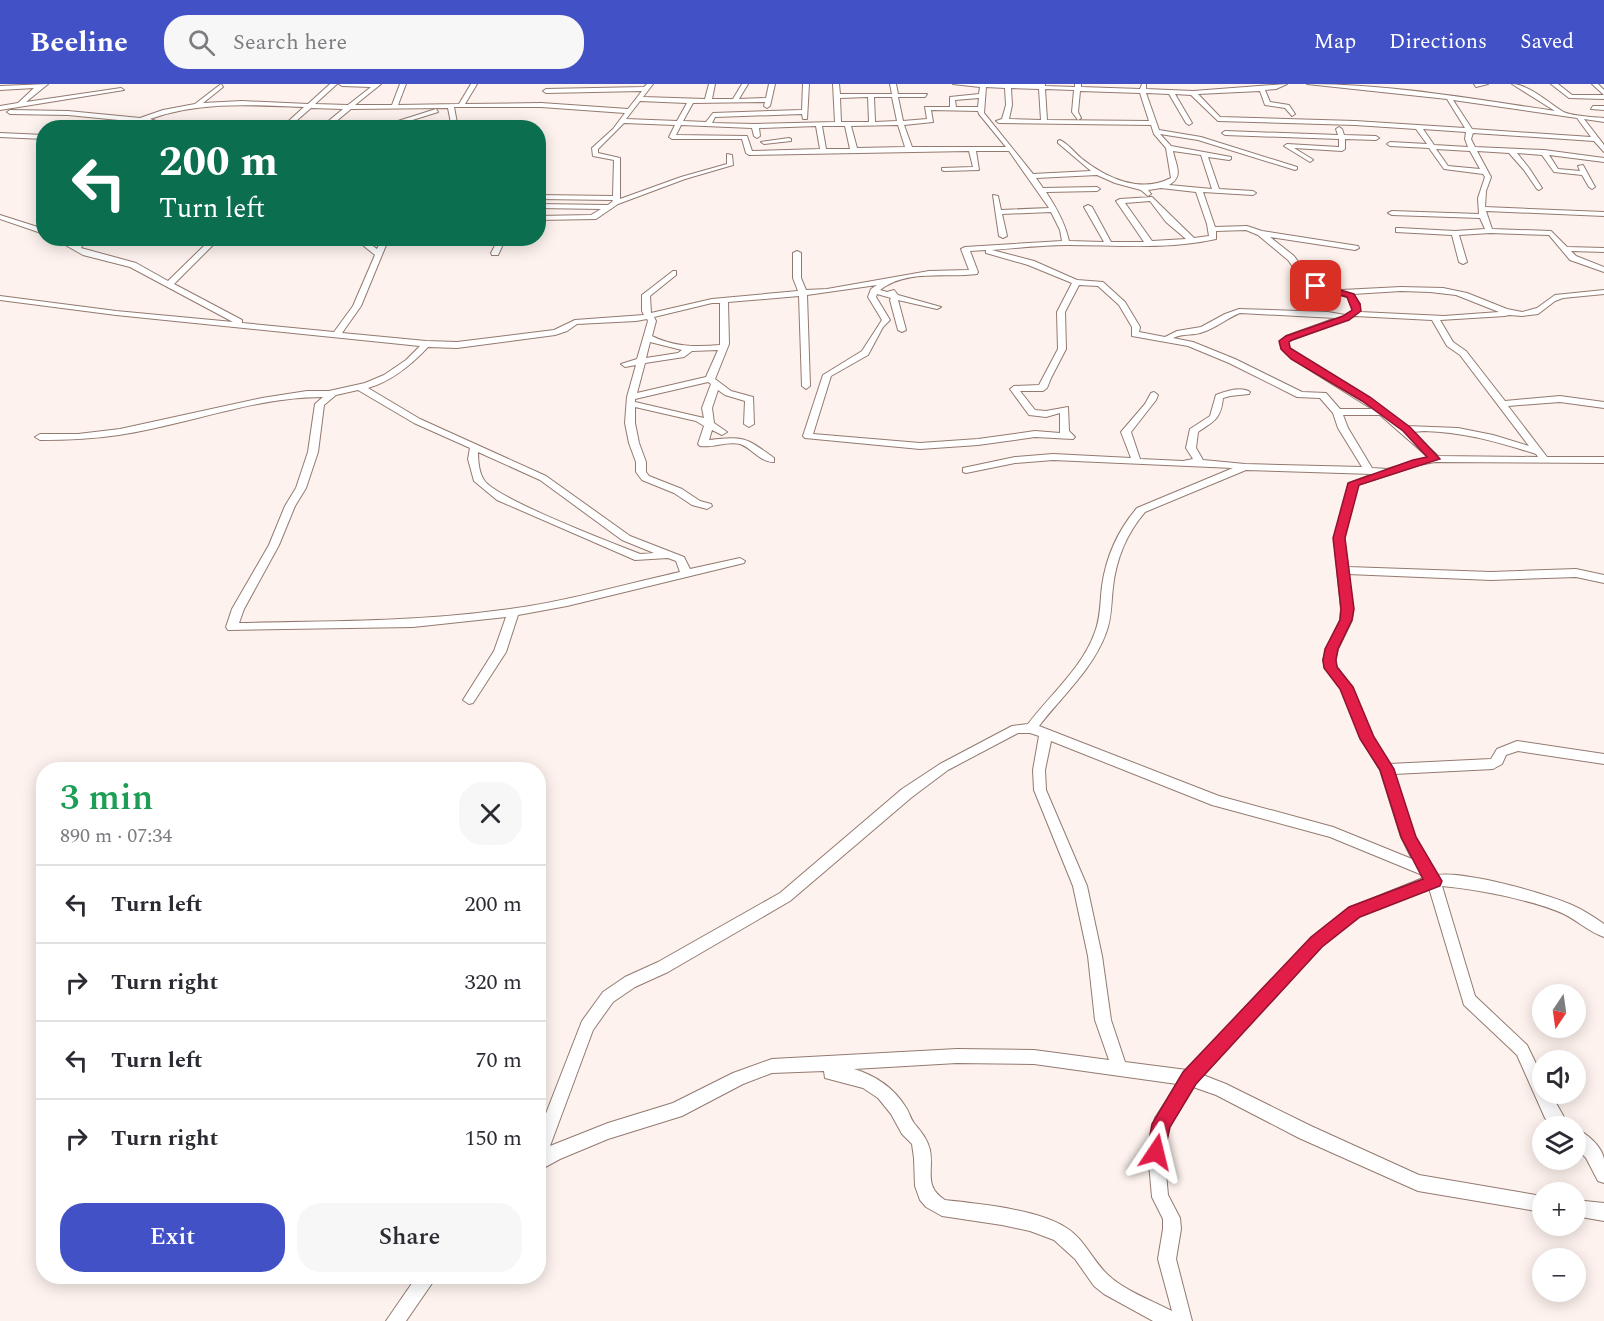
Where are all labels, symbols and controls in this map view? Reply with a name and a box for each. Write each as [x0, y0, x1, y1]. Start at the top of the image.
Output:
search box [164, 15, 584, 69]
text: Beeline [30, 21, 128, 64]
icon: search [185, 26, 218, 59]
text: Search here [233, 26, 347, 59]
text: Map [1314, 26, 1356, 58]
text: Directions [1389, 26, 1487, 58]
text: Saved [1520, 26, 1574, 58]
text: 200 m [159, 131, 278, 194]
icon: left [60, 144, 138, 222]
text: Turn left [159, 188, 265, 230]
pin [1290, 260, 1341, 311]
icon: arrive [1299, 269, 1332, 302]
text: 3 min [60, 771, 153, 826]
button: close [459, 782, 522, 845]
text: 890 m · 07:34 [60, 821, 172, 851]
icon: left [60, 888, 93, 921]
text: Turn left [111, 888, 203, 921]
text: 200 m [465, 888, 522, 921]
icon: right [60, 966, 93, 999]
text: Turn right [111, 966, 218, 999]
text: 320 m [465, 966, 522, 999]
north arrow [1532, 984, 1586, 1038]
map controls [1532, 984, 1586, 1302]
icon: left [60, 1044, 93, 1077]
text: Turn left [111, 1044, 203, 1077]
text: 70 m [476, 1044, 522, 1077]
button: sound [1532, 1050, 1586, 1104]
button: layers [1532, 1116, 1586, 1170]
position arrow [1124, 1120, 1188, 1184]
icon: right [60, 1122, 93, 1155]
text: Turn right [111, 1122, 218, 1155]
text: 150 m [465, 1122, 522, 1155]
button: + [1532, 1182, 1586, 1236]
button: Exit [60, 1203, 285, 1272]
button: Share [297, 1203, 522, 1272]
button: − [1532, 1248, 1586, 1302]

